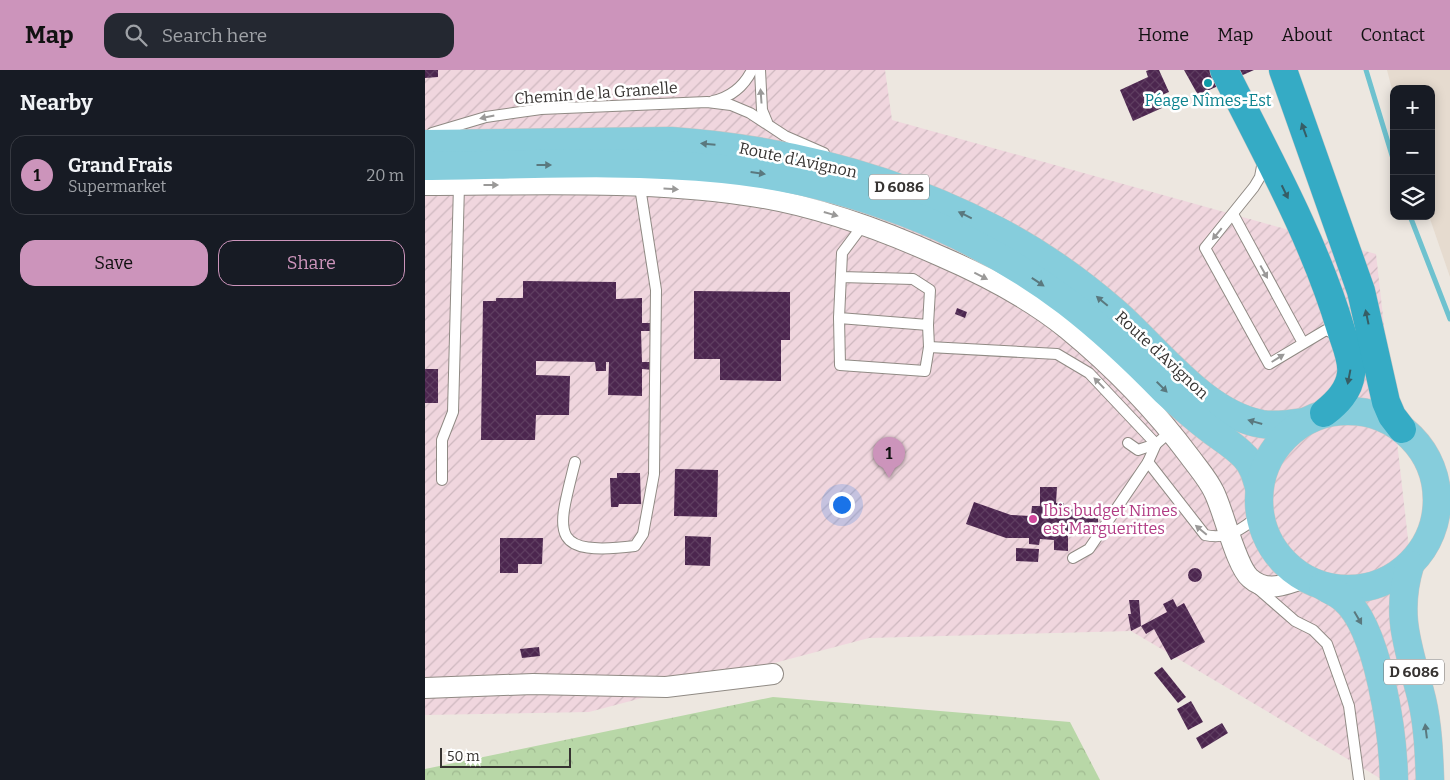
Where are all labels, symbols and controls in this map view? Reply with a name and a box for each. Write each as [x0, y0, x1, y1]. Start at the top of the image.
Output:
search box [104, 13, 454, 58]
text: Map [25, 21, 74, 49]
icon: search [122, 21, 150, 49]
text: Search here [162, 24, 267, 47]
text: Home [1138, 24, 1189, 46]
text: Map [1217, 24, 1253, 46]
text: About [1281, 24, 1332, 46]
text: Contact [1360, 24, 1425, 46]
marker: Péage Nîmes-Est [1202, 77, 1214, 89]
street label: Chemin de la Granelle [514, 78, 678, 108]
map controls [1390, 85, 1435, 220]
button: + [1390, 85, 1435, 130]
one-way arrow [757, 88, 765, 104]
text: Nearby [20, 90, 93, 116]
place label: Péage Nîmes-Est [1144, 91, 1272, 110]
one-way arrow [480, 113, 495, 121]
one-way arrow [1300, 122, 1307, 137]
button: − [1390, 130, 1435, 175]
street label: Route d'Avignon [737, 138, 859, 182]
one-way arrow [700, 140, 716, 148]
text: Grand Frais [68, 154, 173, 177]
one-way arrow [536, 161, 552, 169]
text: 1 [34, 166, 40, 185]
text: 20 m [367, 166, 404, 185]
one-way arrow [751, 170, 767, 178]
road number: D 6086 [869, 174, 929, 200]
button: layers [1390, 175, 1435, 220]
text: Supermarket [68, 177, 166, 196]
one-way arrow [483, 181, 499, 189]
one-way arrow [663, 185, 679, 193]
one-way arrow [1281, 185, 1289, 199]
one-way arrow [824, 210, 839, 218]
one-way arrow [958, 210, 972, 218]
one-way arrow [1211, 227, 1222, 240]
button: Save [20, 240, 208, 286]
button: Share [218, 240, 405, 286]
one-way arrow [1260, 266, 1269, 279]
one-way arrow [974, 272, 989, 280]
one-way arrow [1031, 277, 1045, 287]
one-way arrow [1096, 295, 1109, 306]
street label: Route d'Avignon [1112, 307, 1212, 403]
one-way arrow [1363, 309, 1371, 324]
one-way arrow [1272, 354, 1285, 363]
one-way arrow [1345, 369, 1353, 385]
one-way arrow [1093, 377, 1105, 389]
one-way arrow [1156, 381, 1168, 393]
one-way arrow [1248, 417, 1263, 425]
pin: 1 [873, 437, 905, 478]
your location [829, 492, 855, 518]
place label: Ibis budget Nimes est Marguerittes [1043, 501, 1178, 538]
marker: Ibis budget Nimes est Marguerittes [1027, 513, 1039, 525]
one-way arrow [1195, 525, 1208, 536]
one-way arrow [1353, 612, 1362, 625]
road number: D 6086 [1384, 660, 1444, 684]
one-way arrow [1422, 723, 1430, 739]
scale bar [440, 745, 571, 768]
text: 50 m [447, 748, 480, 765]

